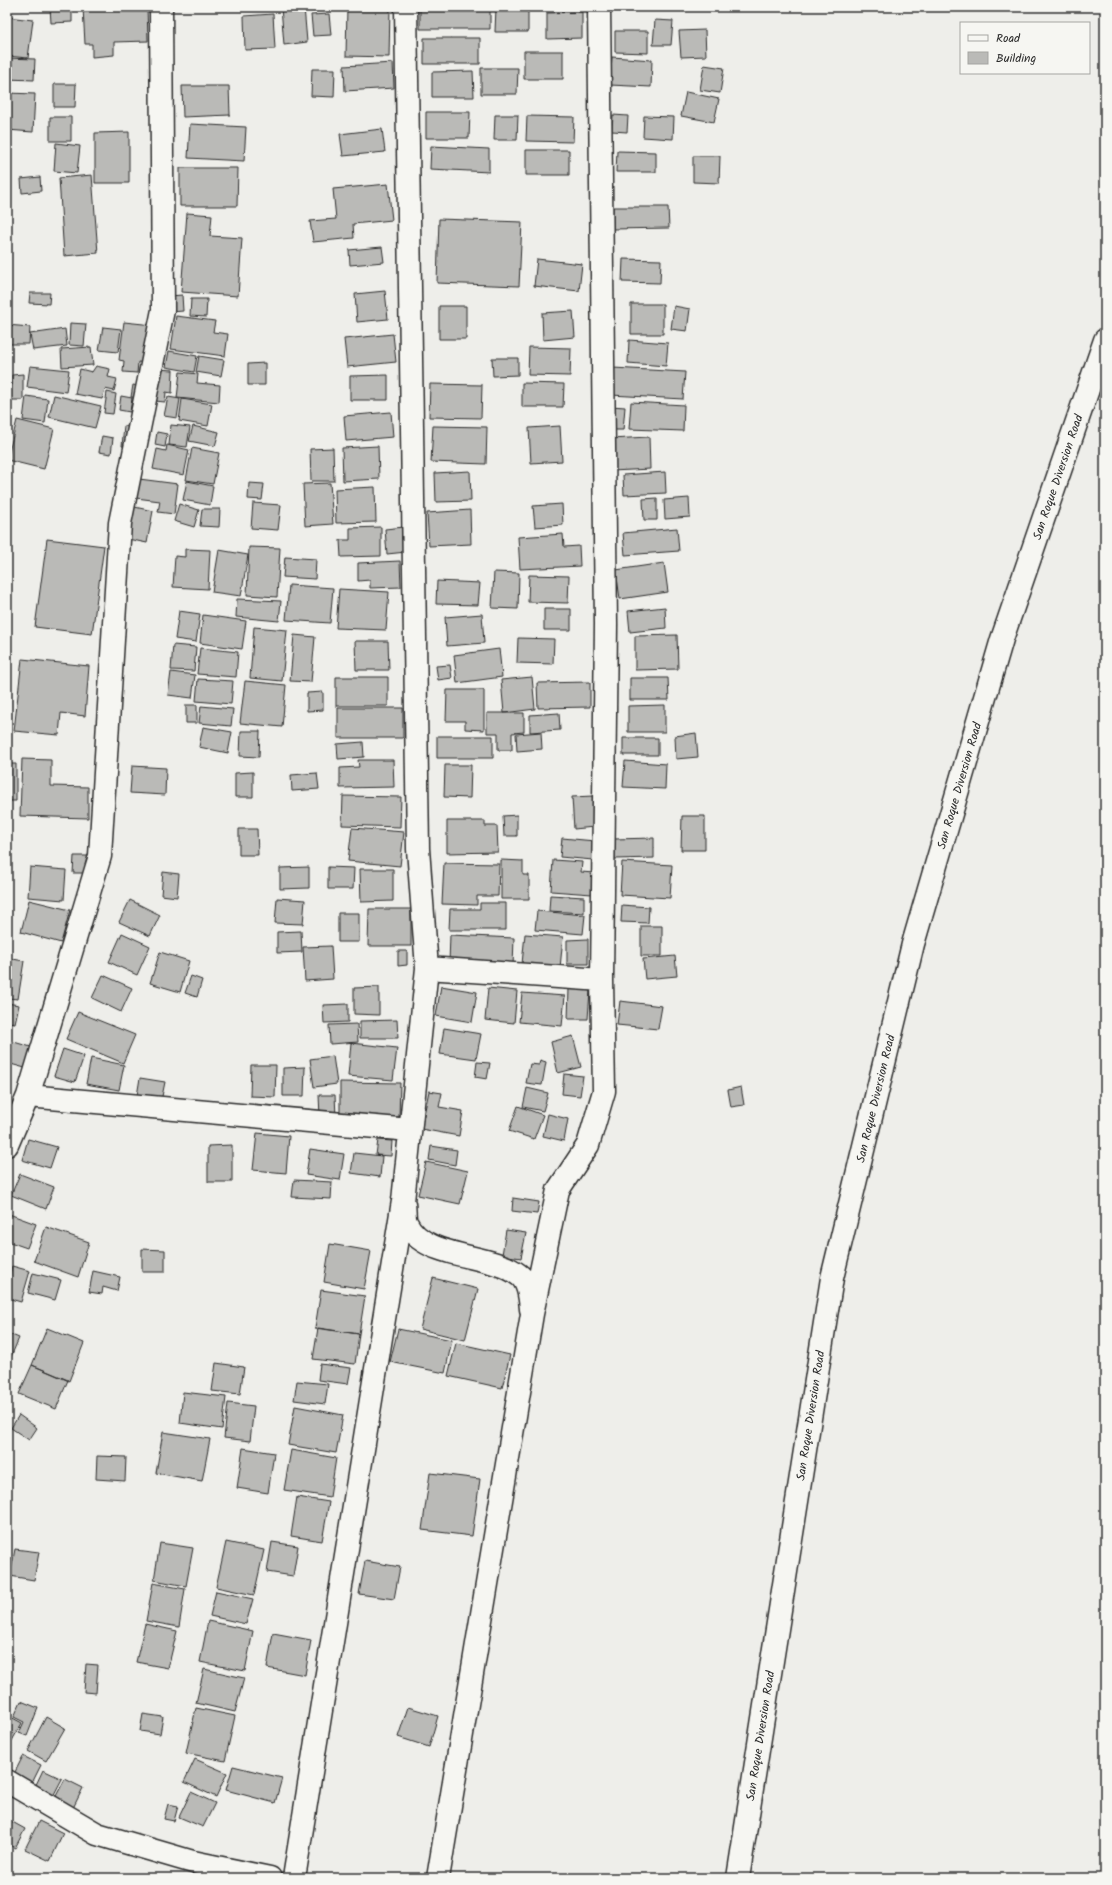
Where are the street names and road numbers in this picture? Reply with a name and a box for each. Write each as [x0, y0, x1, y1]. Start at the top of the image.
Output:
street label: San Roque Diversion Road [1027, 411, 1088, 542]
street label: San Roque Diversion Road [932, 719, 987, 851]
street label: San Roque Diversion Road [851, 1032, 900, 1165]
street label: San Roque Diversion Road [791, 1348, 830, 1482]
street label: San Roque Diversion Road [741, 1668, 780, 1802]

